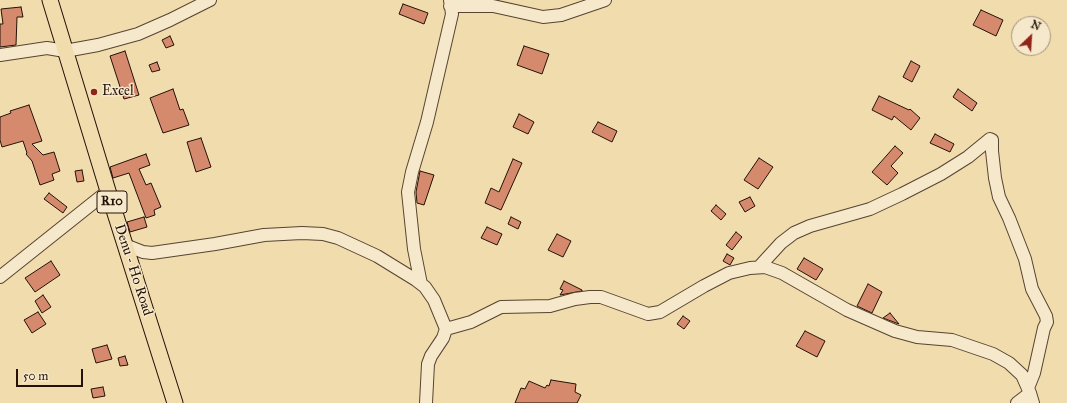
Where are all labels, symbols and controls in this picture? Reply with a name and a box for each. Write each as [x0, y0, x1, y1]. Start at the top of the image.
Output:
north arrow [1011, 16, 1051, 56]
text: N [1029, 18, 1043, 33]
place label: Excel [102, 84, 134, 100]
marker: Excel [89, 87, 99, 97]
road number: R10 [97, 191, 127, 213]
street label: Denu - Ho Road [110, 222, 156, 318]
scale bar [18, 361, 85, 387]
text: 50 m [23, 369, 48, 383]

